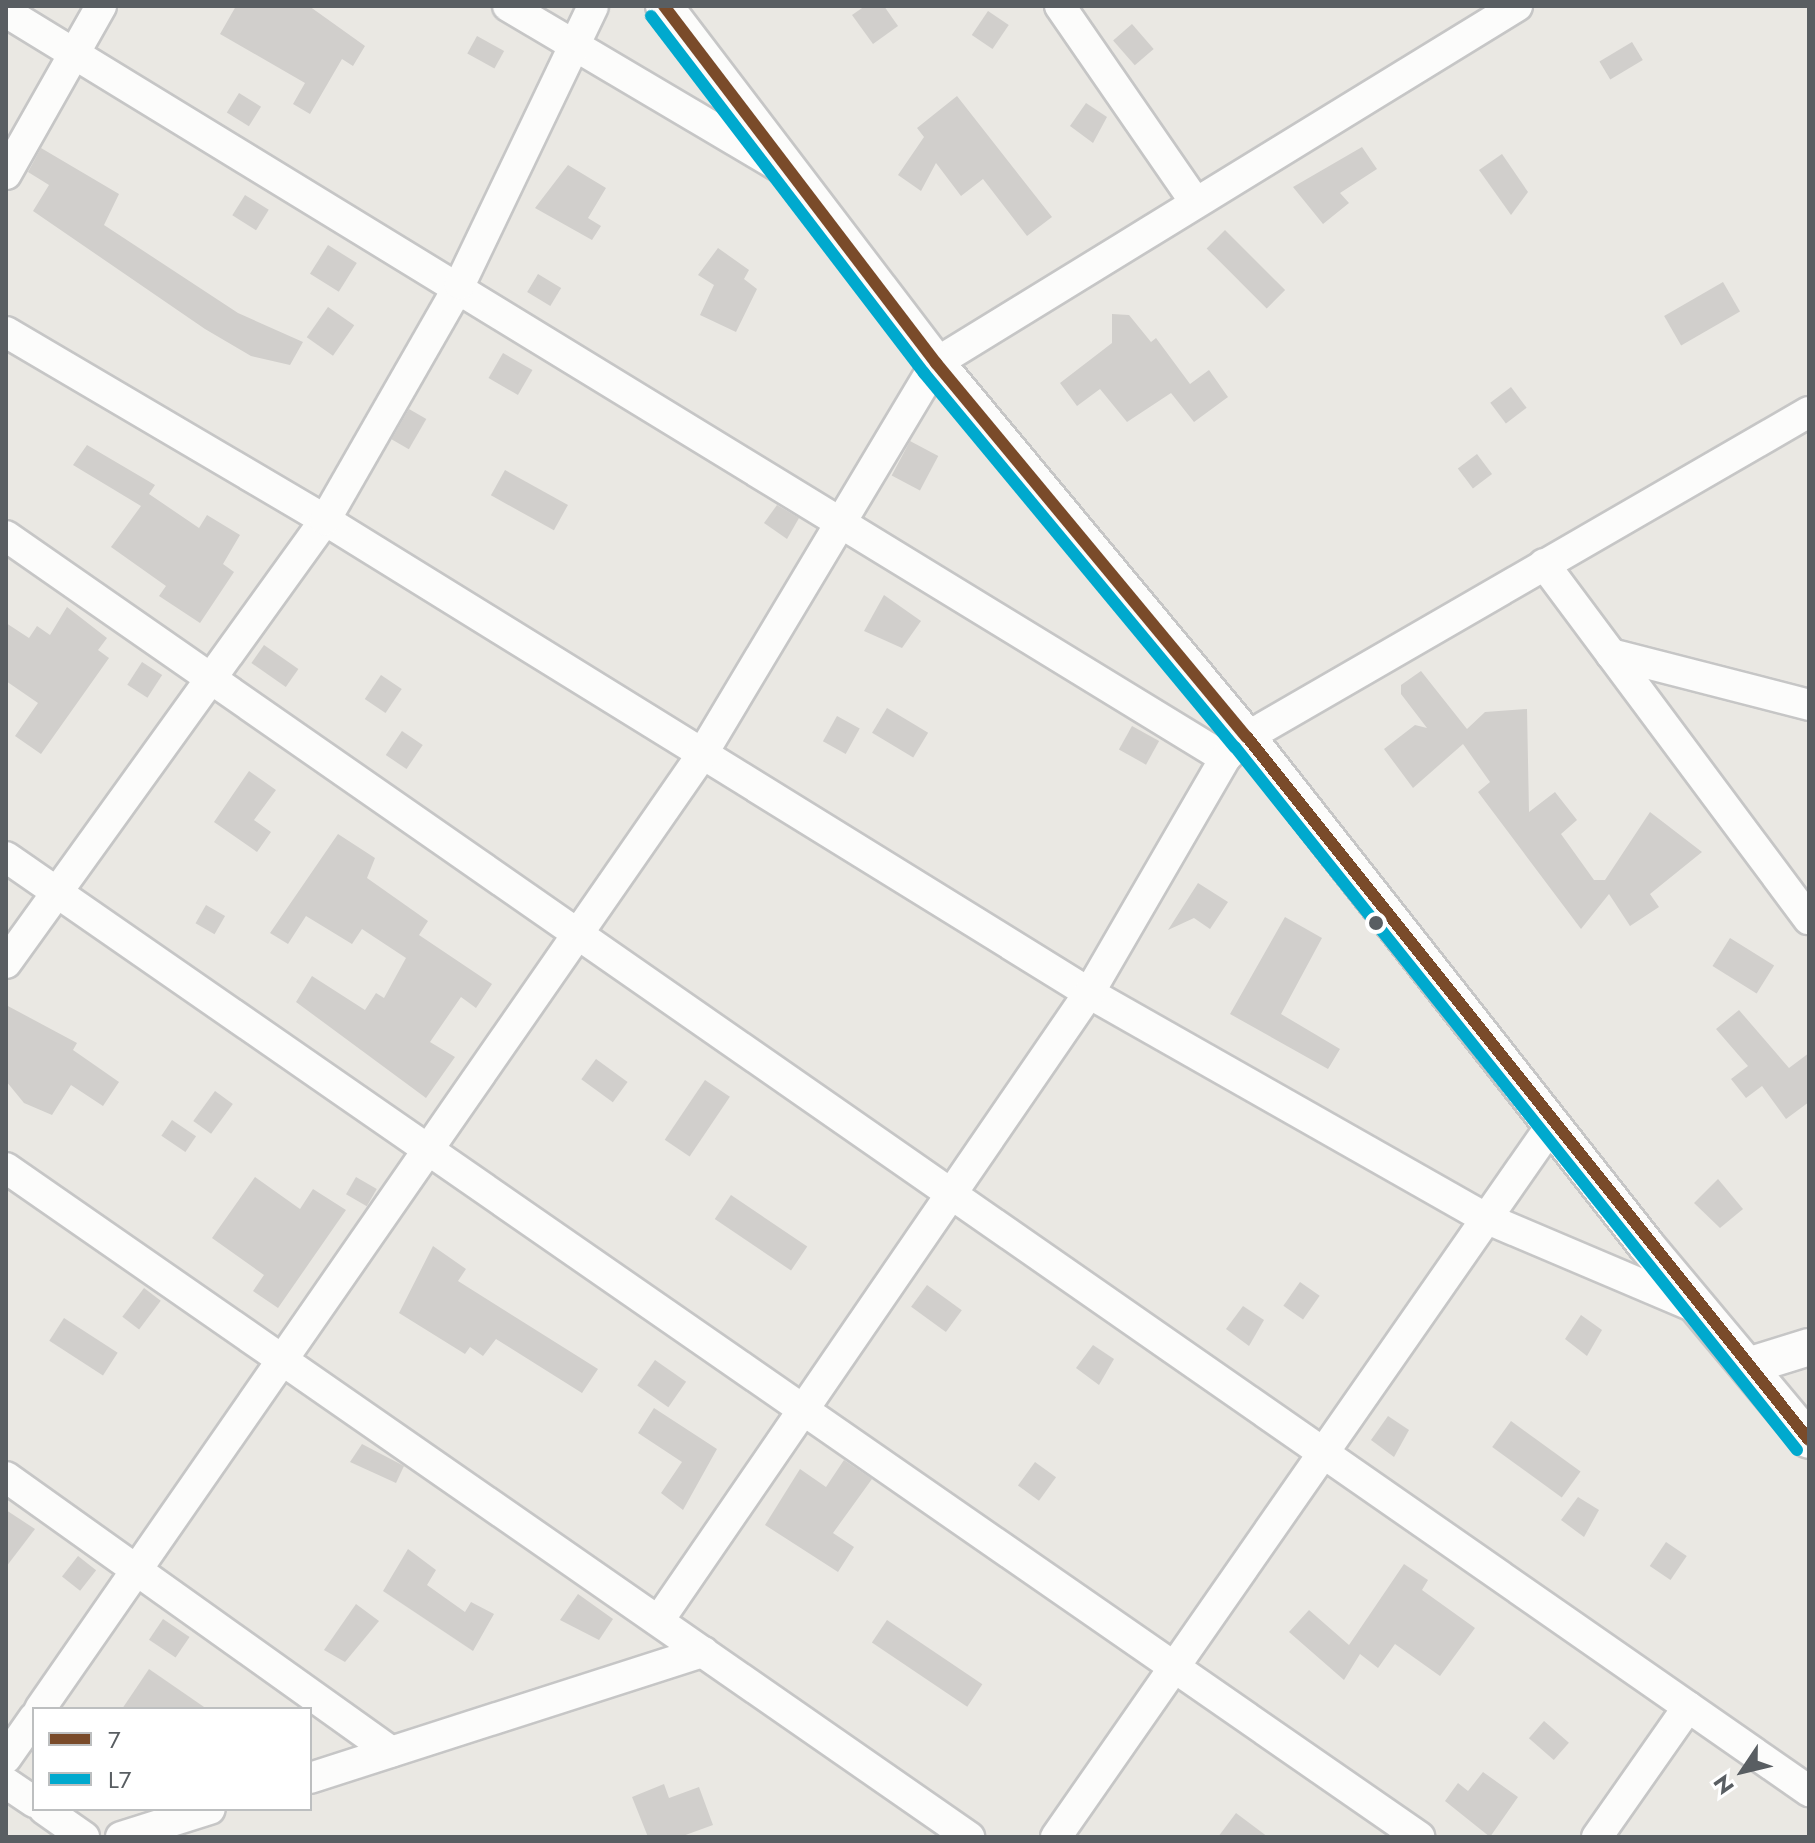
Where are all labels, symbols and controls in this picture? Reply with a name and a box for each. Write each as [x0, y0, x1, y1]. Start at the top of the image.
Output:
unlabelled marker [1368, 915, 1384, 931]
legend [32, 1707, 312, 1811]
text: 7 [108, 1722, 121, 1757]
north arrow [1703, 1731, 1783, 1811]
text: L7 [108, 1762, 131, 1797]
text: N [1705, 1768, 1741, 1801]

